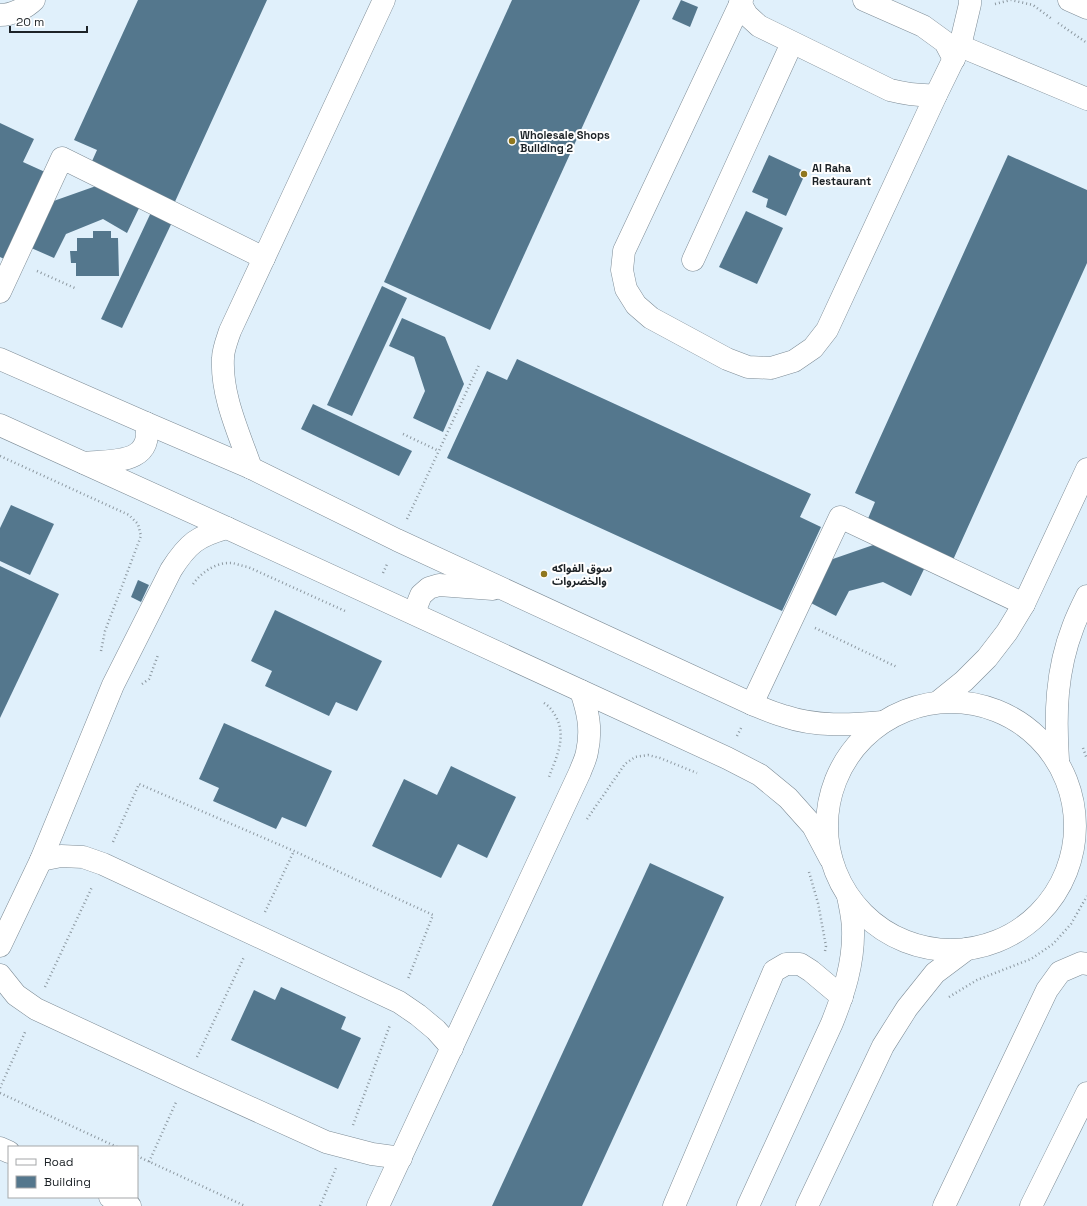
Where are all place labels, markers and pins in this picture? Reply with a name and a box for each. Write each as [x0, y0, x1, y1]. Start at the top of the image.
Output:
place label: Wholesale Shops Building 2 [520, 128, 610, 155]
marker: Wholesale Shops Building 2 [507, 136, 517, 146]
place label: Al Raha Restaurant [812, 161, 871, 188]
marker: Al Raha Restaurant [799, 169, 809, 179]
place label: سوق الفواكه والخضروات [552, 561, 612, 588]
marker: سوق الفواكه والخضروات [539, 569, 549, 579]

